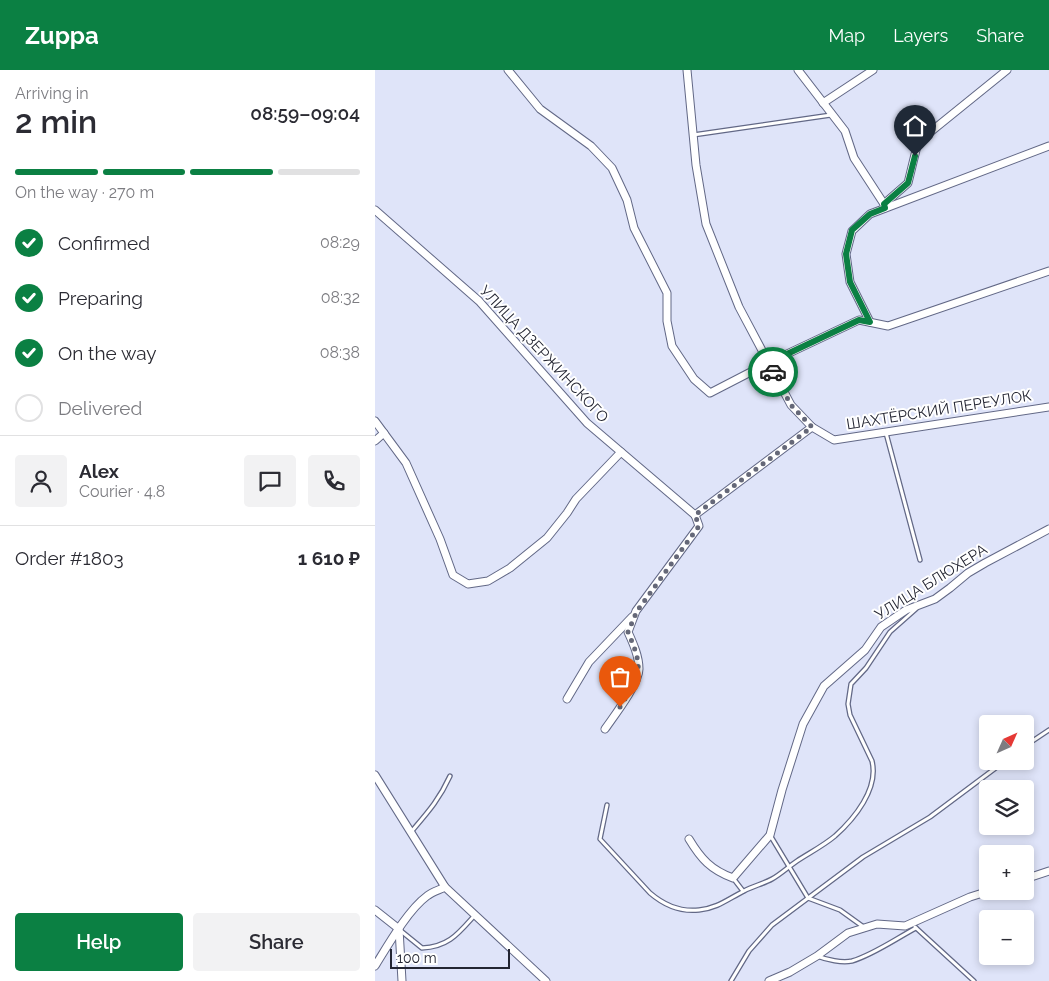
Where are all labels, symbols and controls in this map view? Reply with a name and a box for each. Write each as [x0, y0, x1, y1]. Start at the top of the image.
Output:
text: Zuppa [25, 21, 99, 50]
text: Map [829, 25, 865, 46]
text: Layers [893, 25, 948, 46]
text: Share [976, 25, 1024, 46]
text: Arriving in [15, 84, 89, 103]
text: 08:59–09:04 [250, 102, 360, 124]
text: 2 min [15, 103, 97, 140]
pin [894, 105, 936, 156]
icon: home [901, 112, 929, 140]
text: On the way · 270 m [15, 183, 154, 202]
icon: check [15, 229, 43, 257]
text: Confirmed [58, 232, 150, 254]
text: 08:29 [320, 233, 360, 252]
street label: УЛИЦА ДЗЕРЖИНСКОГО [476, 282, 612, 426]
icon: check [15, 284, 43, 312]
text: Preparing [58, 287, 143, 309]
text: 08:32 [321, 288, 360, 307]
icon: check [15, 339, 43, 367]
text: On the way [58, 342, 157, 364]
text: 08:38 [320, 343, 360, 362]
courier [748, 347, 798, 397]
icon: car [759, 358, 787, 386]
street label: ШАХТЁРСКИЙ ПЕРЕУЛОК [845, 385, 1033, 434]
text: Delivered [58, 397, 142, 419]
button: person [15, 455, 67, 507]
button: chat [244, 455, 296, 507]
button: phone [308, 455, 360, 507]
text: Alex [79, 460, 119, 482]
text: Courier · 4.8 [79, 482, 165, 501]
street label: УЛИЦА БЛЮХЕРА [872, 540, 990, 624]
text: Order #1803 [15, 547, 124, 569]
text: 1 610 ₽ [298, 547, 360, 569]
pin [599, 656, 641, 707]
icon: bag [606, 663, 634, 691]
north arrow [979, 715, 1034, 770]
map controls [979, 715, 1034, 965]
button: layers [979, 780, 1034, 835]
button: + [979, 845, 1034, 900]
button: − [979, 910, 1034, 965]
button: Help [15, 913, 183, 971]
button: Share [193, 913, 360, 971]
scale bar [390, 946, 510, 969]
text: 100 m [397, 950, 437, 966]

